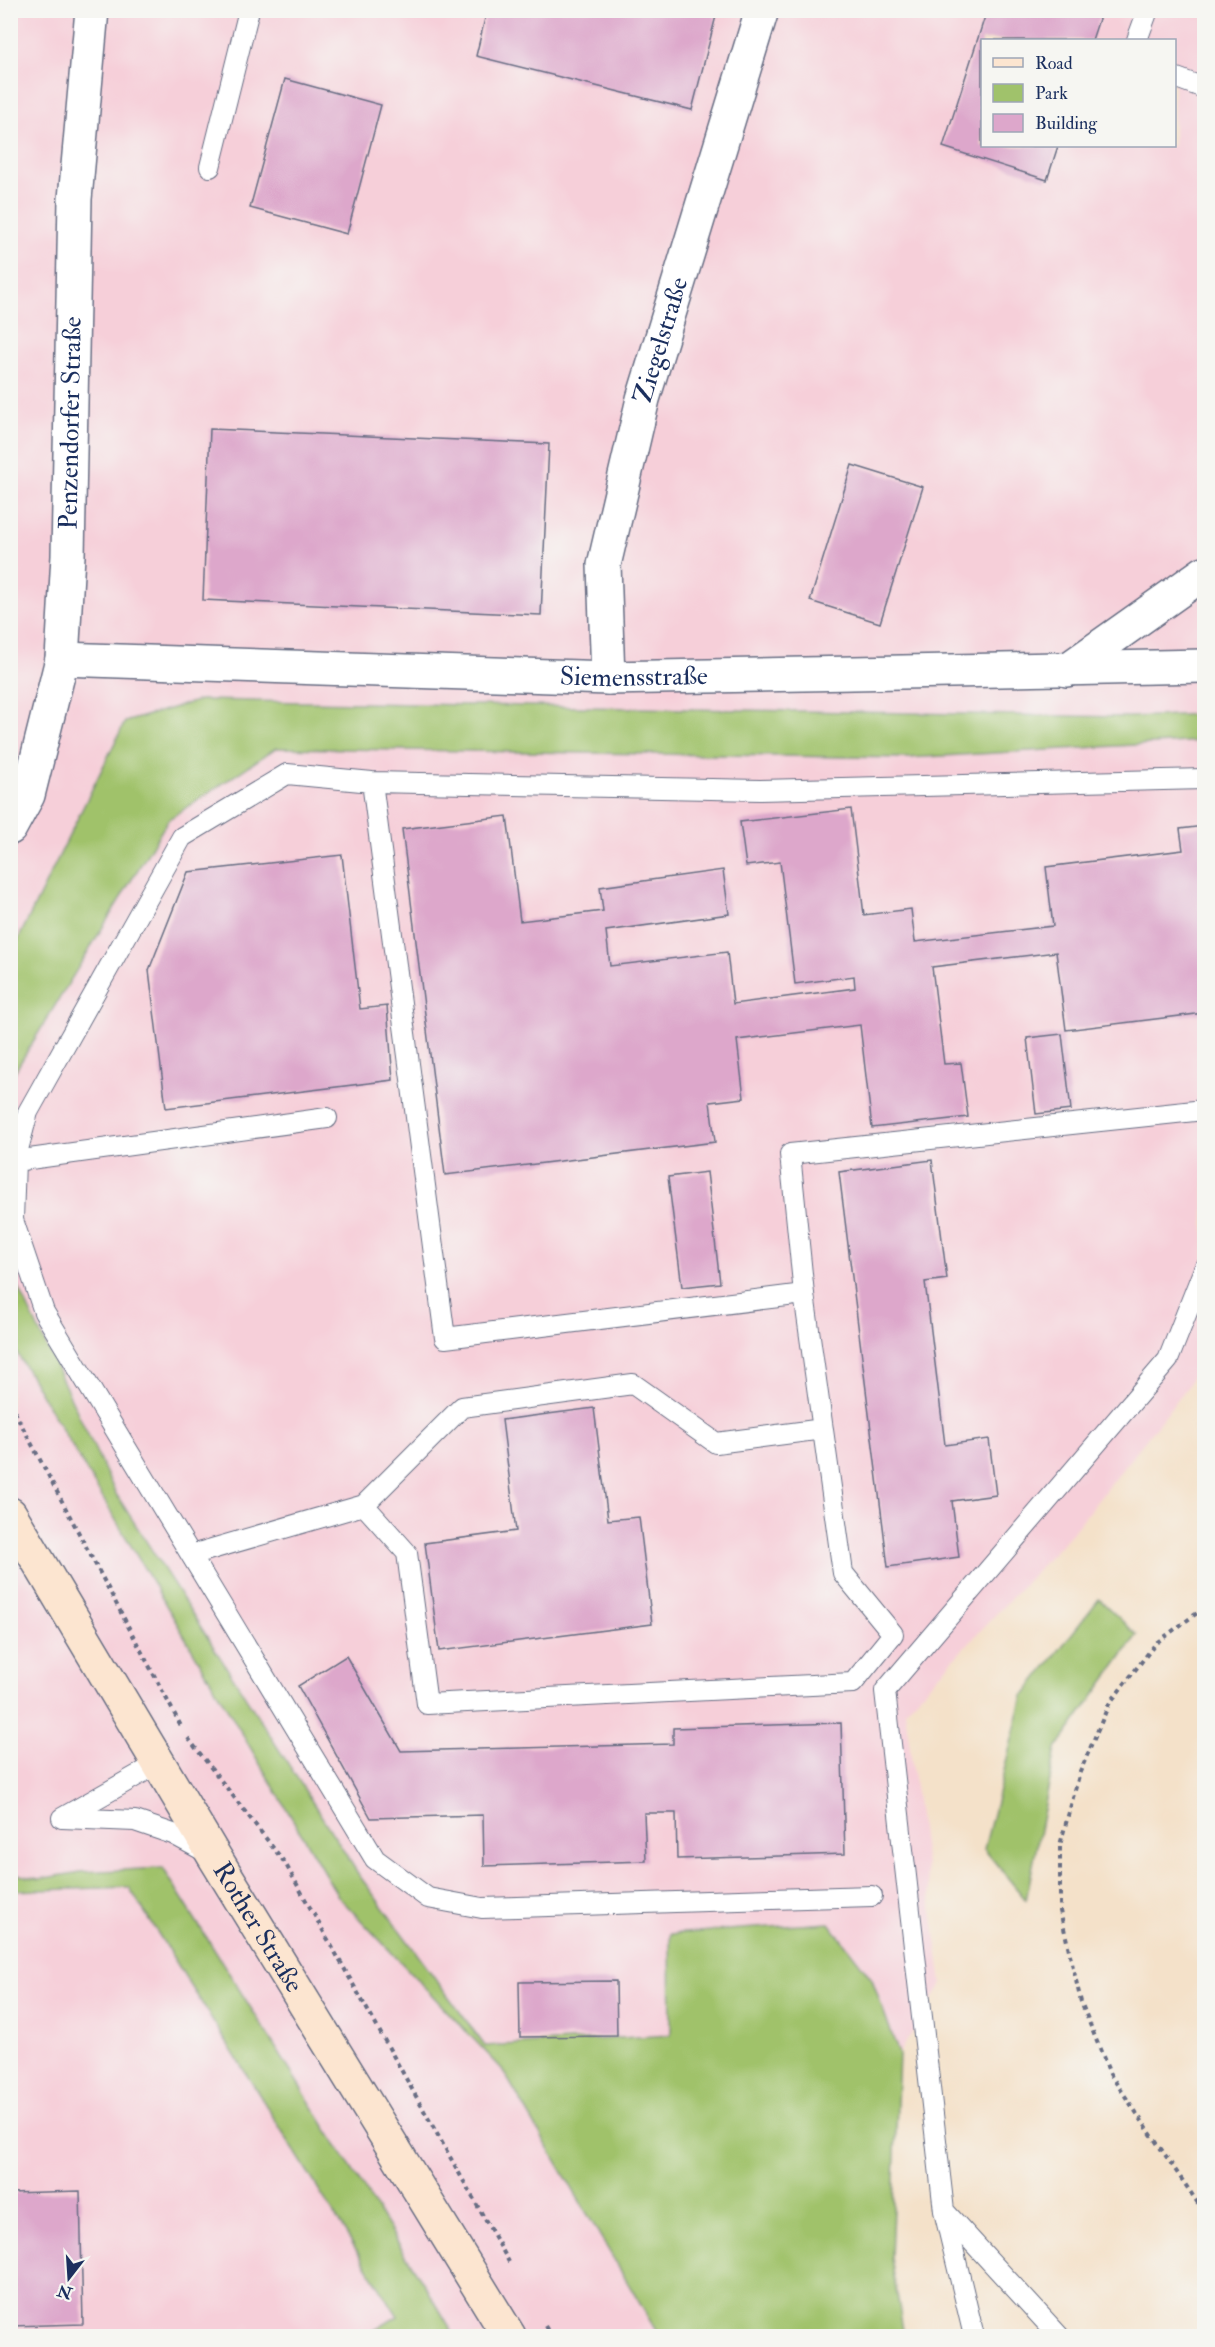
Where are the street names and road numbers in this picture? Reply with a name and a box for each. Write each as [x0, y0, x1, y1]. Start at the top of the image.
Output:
street label: Ziegelstraße [627, 273, 695, 407]
street label: Penzendorfer Straße [53, 316, 89, 530]
street label: Siemensstraße [559, 660, 708, 694]
street label: Rother Straße [206, 1856, 310, 1999]

